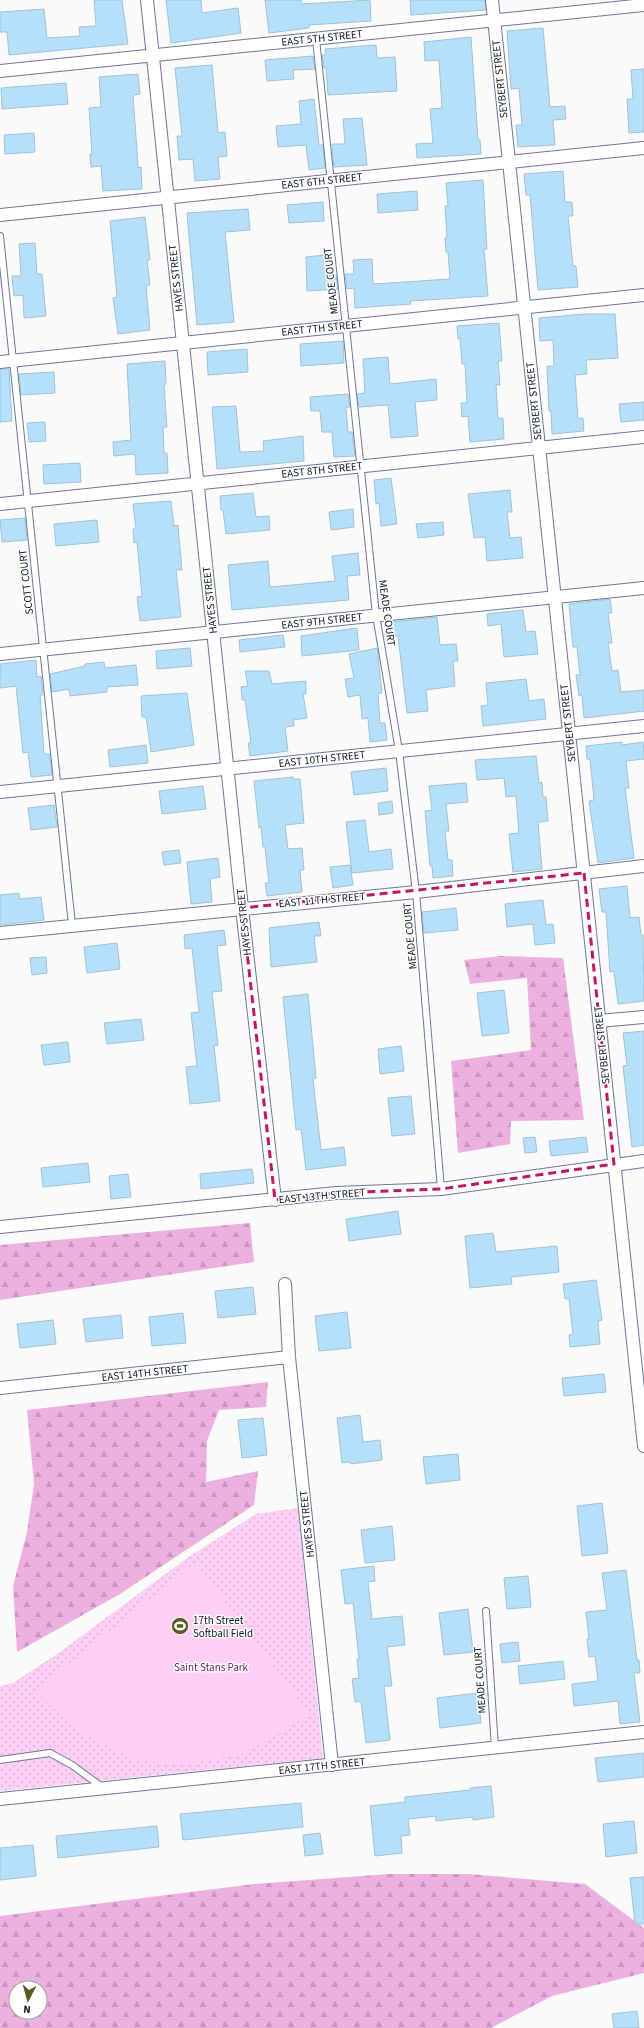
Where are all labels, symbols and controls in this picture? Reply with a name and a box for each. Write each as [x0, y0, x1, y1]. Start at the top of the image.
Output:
street label: EAST 5TH STREET [281, 26, 363, 50]
street label: SEYBERT STREET [488, 39, 512, 119]
street label: EAST 6TH STREET [281, 169, 363, 193]
street label: HAYES STREET [165, 244, 187, 312]
street label: MEADE COURT [320, 247, 342, 315]
street label: EAST 7TH STREET [281, 316, 363, 340]
street label: SEYBERT STREET [522, 361, 546, 441]
street label: EAST 8TH STREET [281, 458, 363, 482]
street label: SCOTT COURT [15, 549, 37, 615]
street label: HAYES STREET [199, 566, 221, 634]
street label: MEADE COURT [375, 579, 399, 647]
street label: EAST 9TH STREET [281, 609, 363, 633]
street label: SEYBERT STREET [556, 683, 580, 763]
street label: EAST 10TH STREET [278, 747, 366, 771]
street label: HAYES STREET [233, 888, 255, 956]
street label: EAST 11TH STREET [278, 889, 366, 911]
street label: MEADE COURT [400, 902, 420, 970]
street label: SEYBERT STREET [590, 1005, 614, 1085]
street label: EAST 13TH STREET [278, 1185, 366, 1207]
street label: EAST 14TH STREET [101, 1361, 189, 1385]
street label: HAYES STREET [296, 1490, 318, 1558]
place label: 17th Street Softball Field [193, 1613, 253, 1641]
sports icon: 17th Street Softball Field [170, 1616, 190, 1636]
street label: MEADE COURT [470, 1646, 490, 1714]
park label: Saint Stans Park [174, 1660, 249, 1675]
street label: EAST 17TH STREET [278, 1754, 366, 1778]
north arrow [8, 1980, 48, 2020]
text: N [23, 2002, 31, 2017]

